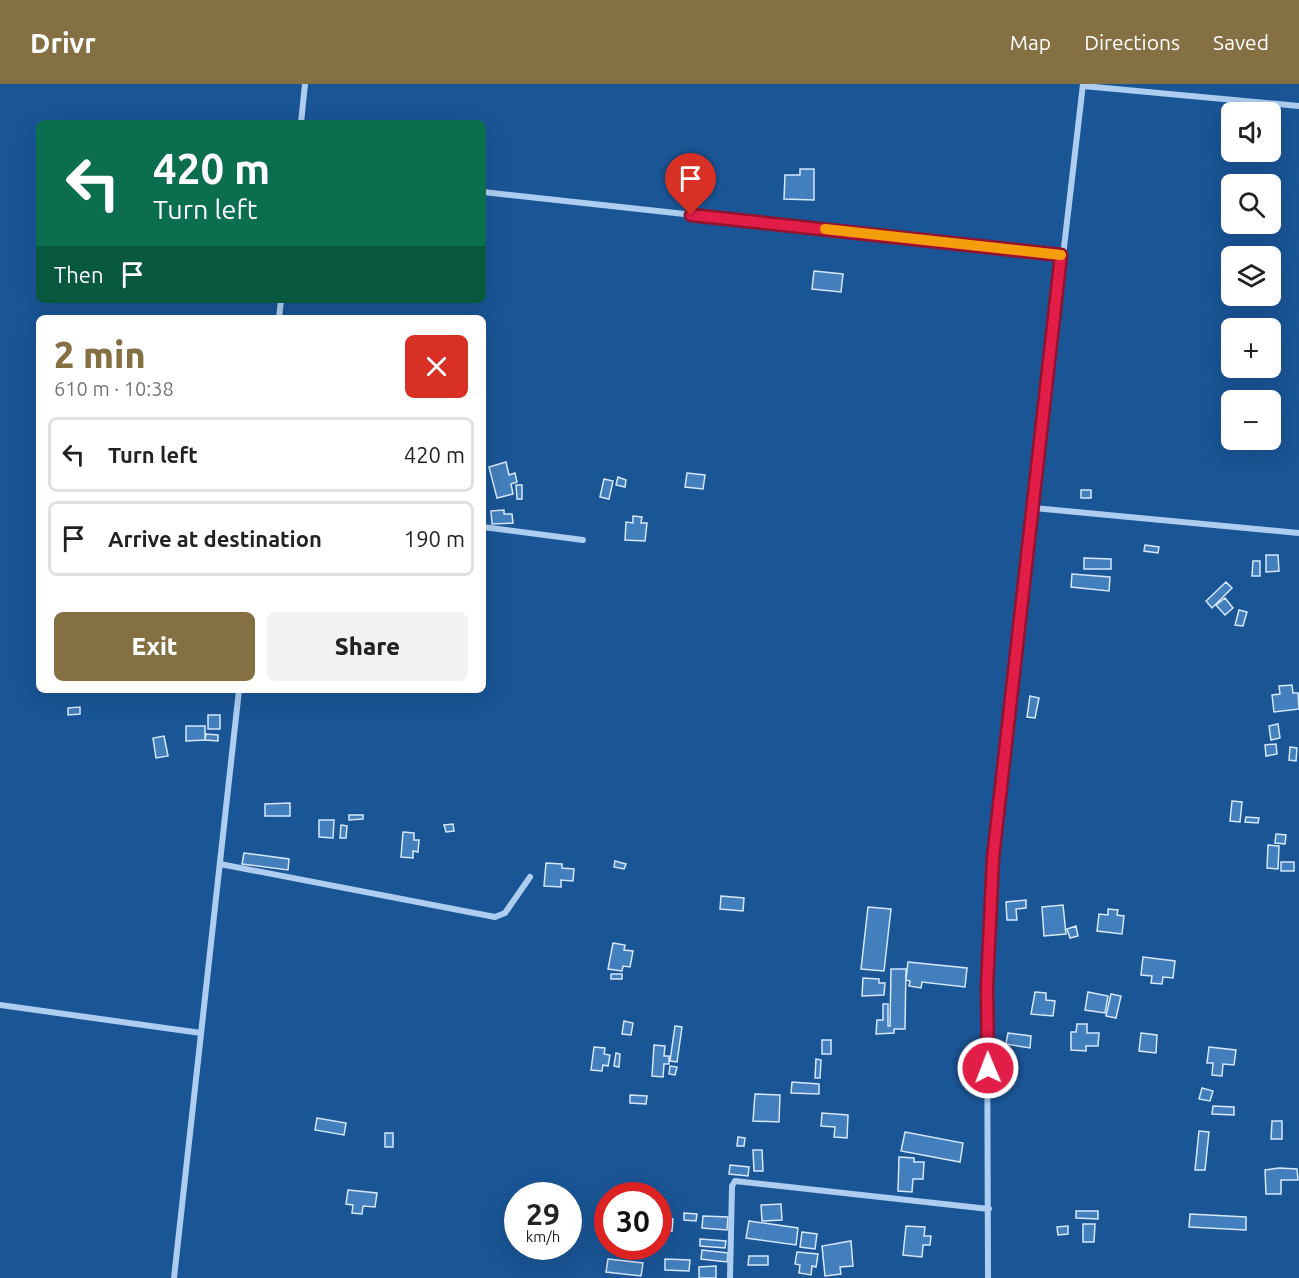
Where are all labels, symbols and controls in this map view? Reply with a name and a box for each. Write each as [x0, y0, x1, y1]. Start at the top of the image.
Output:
text: Drivr [30, 27, 96, 58]
text: Map [1010, 30, 1051, 54]
text: Directions [1084, 30, 1180, 54]
text: Saved [1213, 30, 1269, 54]
map controls [1221, 102, 1281, 450]
button: sound [1221, 102, 1281, 162]
icon: left [54, 144, 132, 222]
text: 420 m [153, 145, 270, 192]
pin [665, 153, 716, 215]
icon: arrive [674, 162, 707, 195]
button: search [1221, 174, 1281, 234]
text: Turn left [153, 194, 257, 224]
button: layers [1221, 246, 1281, 306]
icon: arrive [116, 258, 149, 291]
text: Then [54, 262, 104, 287]
button: + [1221, 318, 1281, 378]
text: 2 min [54, 334, 146, 375]
button: close [405, 335, 468, 398]
text: 610 m · 10:38 [54, 377, 174, 400]
button: − [1221, 390, 1281, 450]
icon: left [57, 438, 90, 471]
text: Turn left [108, 442, 198, 467]
text: 420 m [404, 442, 465, 467]
icon: arrive [57, 522, 90, 555]
text: Arrive at destination [108, 526, 322, 551]
text: 190 m [404, 526, 465, 551]
button: Exit [54, 612, 255, 681]
button: Share [267, 612, 468, 681]
position arrow [956, 1036, 1020, 1100]
speed limit sign: 30 [594, 1182, 672, 1260]
text: 29 [526, 1197, 560, 1231]
text: km/h [526, 1228, 560, 1245]

